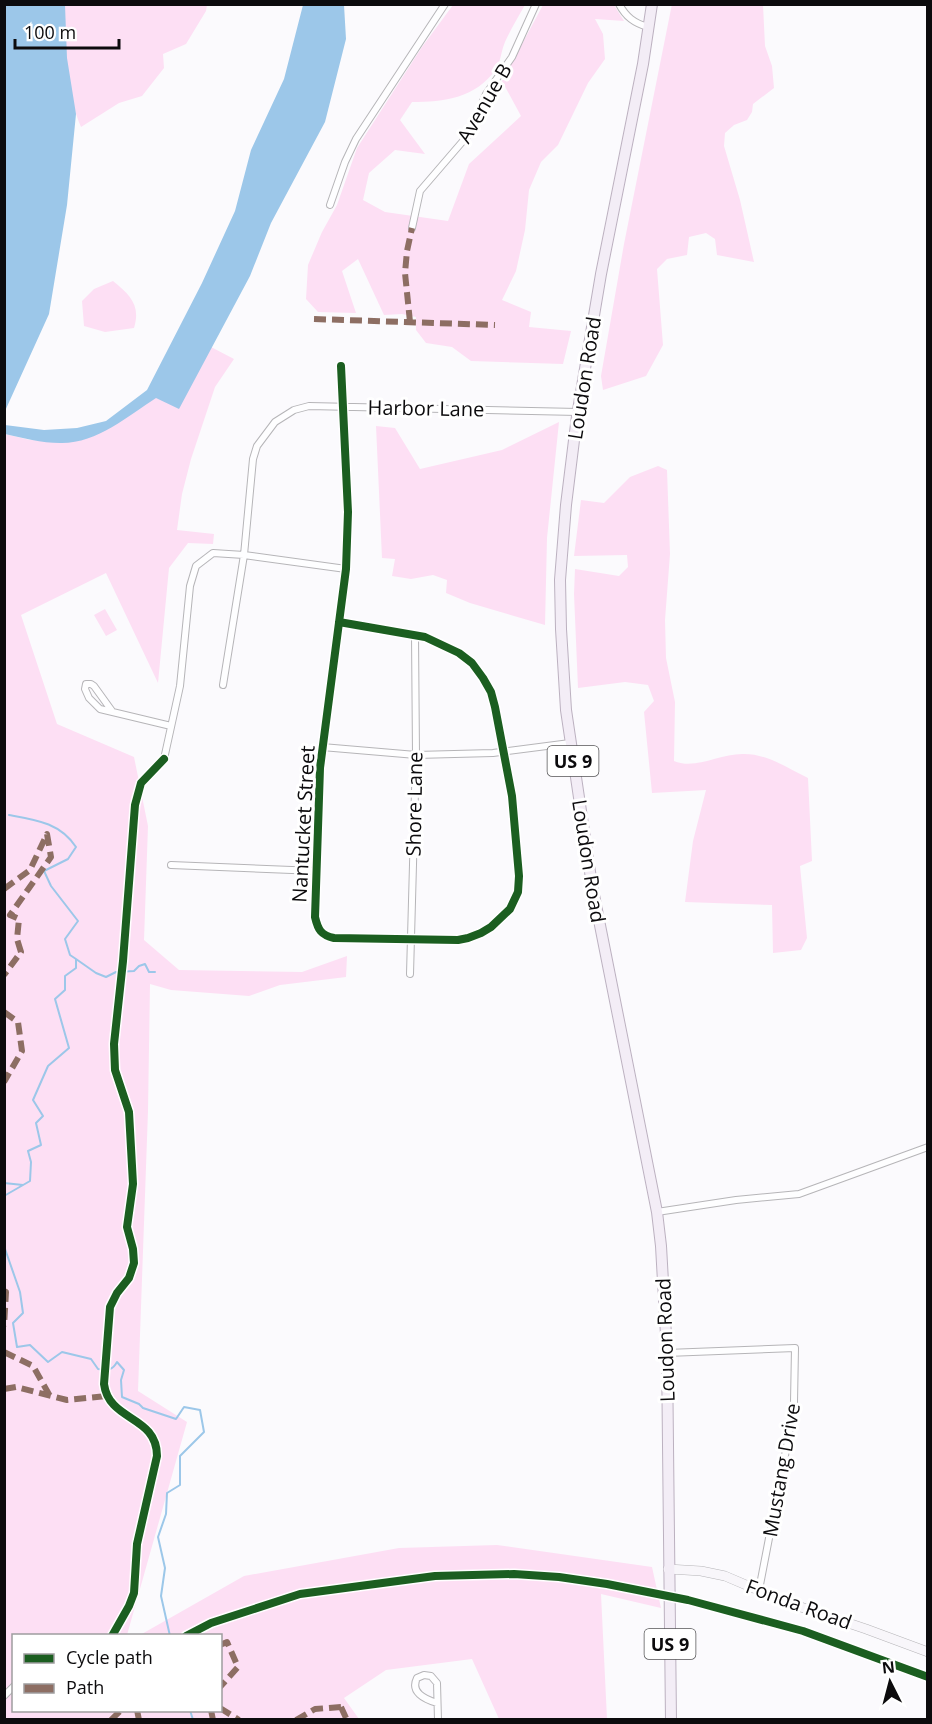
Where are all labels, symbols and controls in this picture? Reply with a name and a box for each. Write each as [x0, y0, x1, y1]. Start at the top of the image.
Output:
scale bar [15, 12, 118, 50]
text: 100 m [24, 20, 76, 44]
street label: Avenue B [450, 58, 518, 148]
street label: Loudon Road [561, 315, 607, 441]
street label: Harbor Lane [367, 393, 485, 423]
street label: Nantucket Street [285, 745, 321, 903]
road number: US 9 [548, 746, 598, 776]
street label: Shore Lane [400, 751, 428, 857]
street label: Loudon Road [566, 798, 612, 924]
street label: Loudon Road [649, 1277, 681, 1403]
street label: Mustang Drive [756, 1401, 806, 1539]
street label: Fonda Road [742, 1572, 856, 1636]
road number: US 9 [644, 1629, 696, 1659]
legend [12, 1634, 222, 1712]
text: Cycle path [66, 1645, 153, 1669]
north arrow [860, 1652, 920, 1712]
text: N [881, 1655, 896, 1679]
text: Path [66, 1675, 104, 1699]

